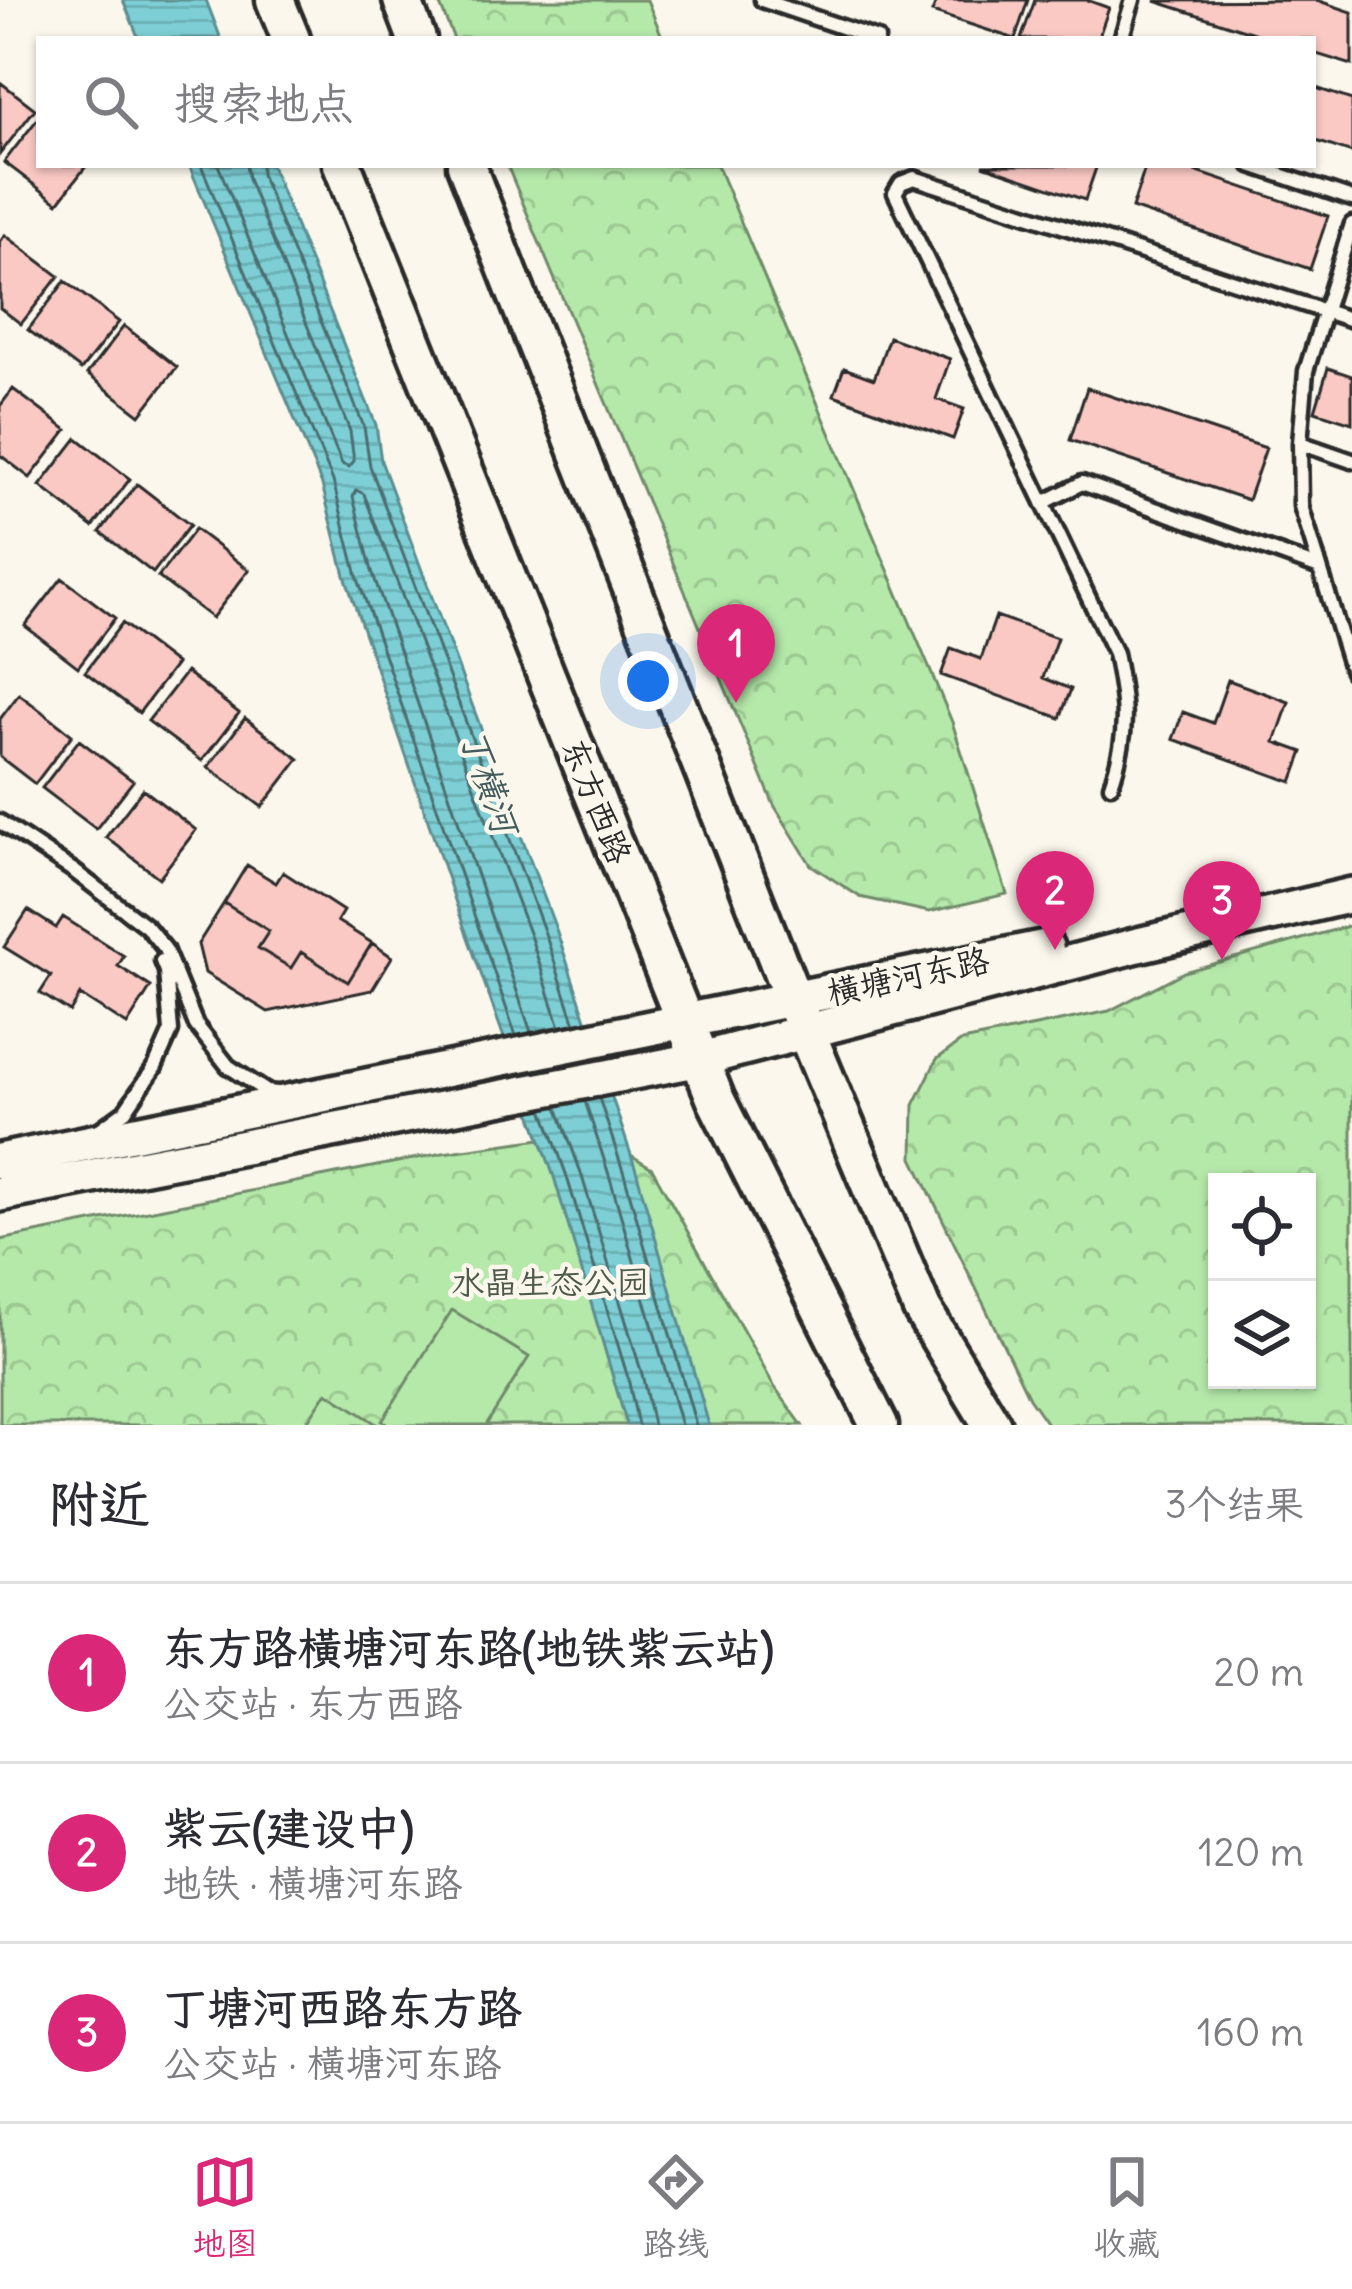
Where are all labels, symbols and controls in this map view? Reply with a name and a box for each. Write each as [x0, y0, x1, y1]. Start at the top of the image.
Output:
search box [36, 36, 1316, 168]
icon: search [78, 69, 144, 135]
text: 搜索地点 [174, 75, 354, 131]
pin: 1 [697, 604, 775, 703]
your location [618, 651, 678, 711]
water label: 丁横河 [450, 723, 529, 844]
street label: 东方西路 [553, 732, 641, 870]
pin: 2 [1016, 851, 1094, 950]
pin: 3 [1183, 861, 1261, 960]
street label: 横塘河东路 [823, 938, 993, 1014]
map controls [1208, 1173, 1316, 1389]
button: locate [1208, 1173, 1316, 1281]
park label: 水晶生态公园 [451, 1261, 649, 1303]
button: layers [1208, 1281, 1316, 1389]
text: 附近 [48, 1472, 150, 1536]
text: 3个结果 [1165, 1480, 1304, 1529]
text: 东方路横塘河东路(地铁紫云站) [162, 1620, 774, 1676]
text: 1 [79, 1648, 95, 1697]
text: 20 m [1213, 1648, 1304, 1697]
text: 公交站 · 东方西路 [162, 1679, 462, 1728]
text: 紫云(建设中) [162, 1800, 414, 1856]
text: 2 [76, 1828, 98, 1877]
text: 120 m [1198, 1828, 1304, 1877]
text: 地铁 · 横塘河东路 [162, 1859, 462, 1908]
text: 丁塘河西路东方路 [162, 1980, 522, 2036]
text: 3 [76, 2008, 98, 2057]
text: 160 m [1197, 2008, 1304, 2057]
text: 公交站 · 横塘河东路 [162, 2039, 501, 2088]
tab: 地图 [192, 2149, 258, 2264]
tab: 路线 [643, 2149, 709, 2264]
tab: 收藏 [1094, 2149, 1160, 2264]

